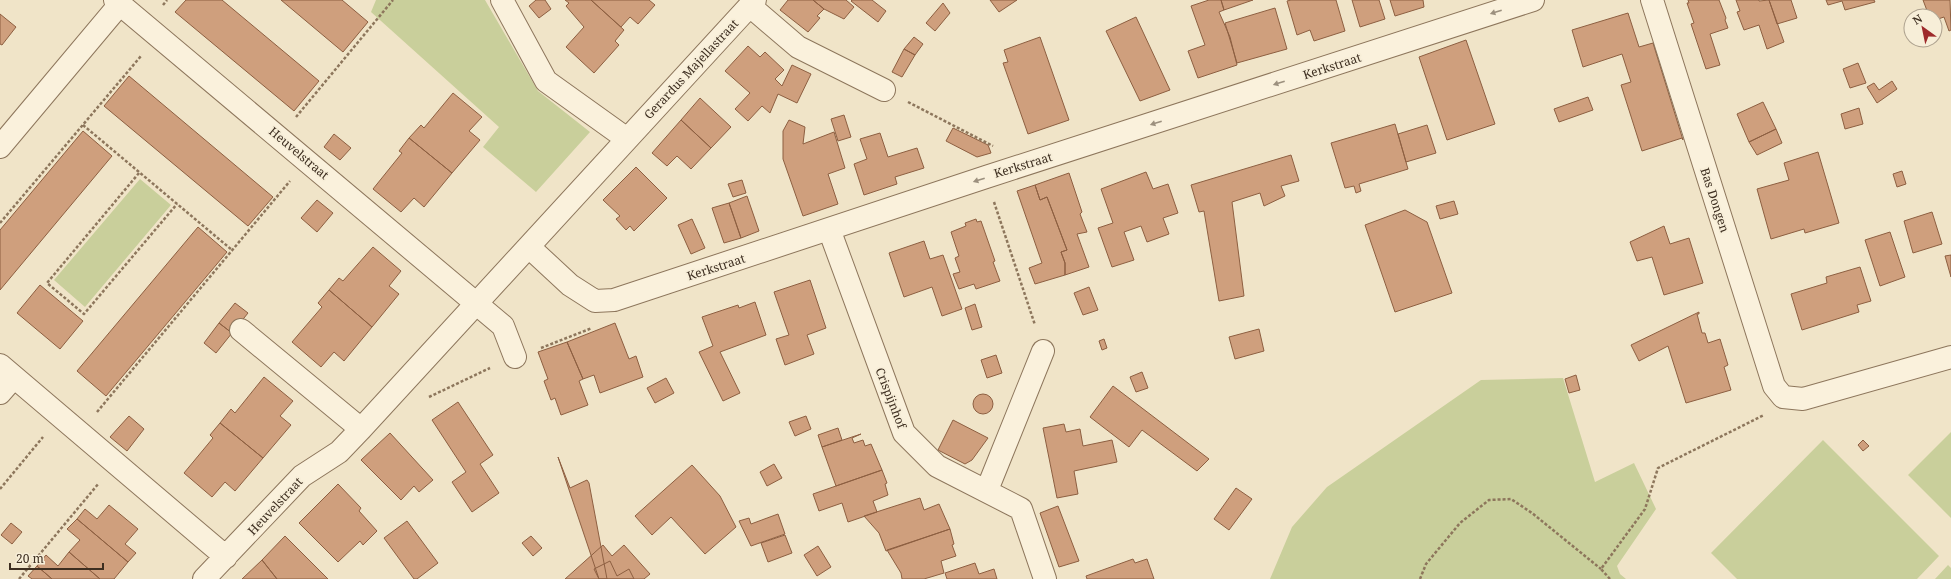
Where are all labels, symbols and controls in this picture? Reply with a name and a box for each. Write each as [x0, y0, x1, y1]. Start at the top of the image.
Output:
north arrow [1903, 8, 1943, 48]
one-way arrow [1490, 9, 1502, 15]
text: N [1910, 10, 1925, 28]
street label: Gerardus Majellastraat [640, 15, 742, 123]
street label: Kerkstraat [1301, 49, 1363, 83]
one-way arrow [1273, 80, 1285, 86]
one-way arrow [1149, 120, 1161, 126]
street label: Heuvelstraat [265, 123, 333, 183]
street label: Kerkstraat [992, 148, 1054, 182]
street label: Bas Dongen [1697, 165, 1734, 235]
one-way arrow [972, 177, 984, 183]
street label: Kerkstraat [685, 250, 747, 284]
street label: Crispijnhof [872, 365, 911, 432]
street label: Heuvelstraat [244, 473, 306, 539]
scale bar [10, 545, 103, 571]
text: 20 m [16, 550, 44, 567]

